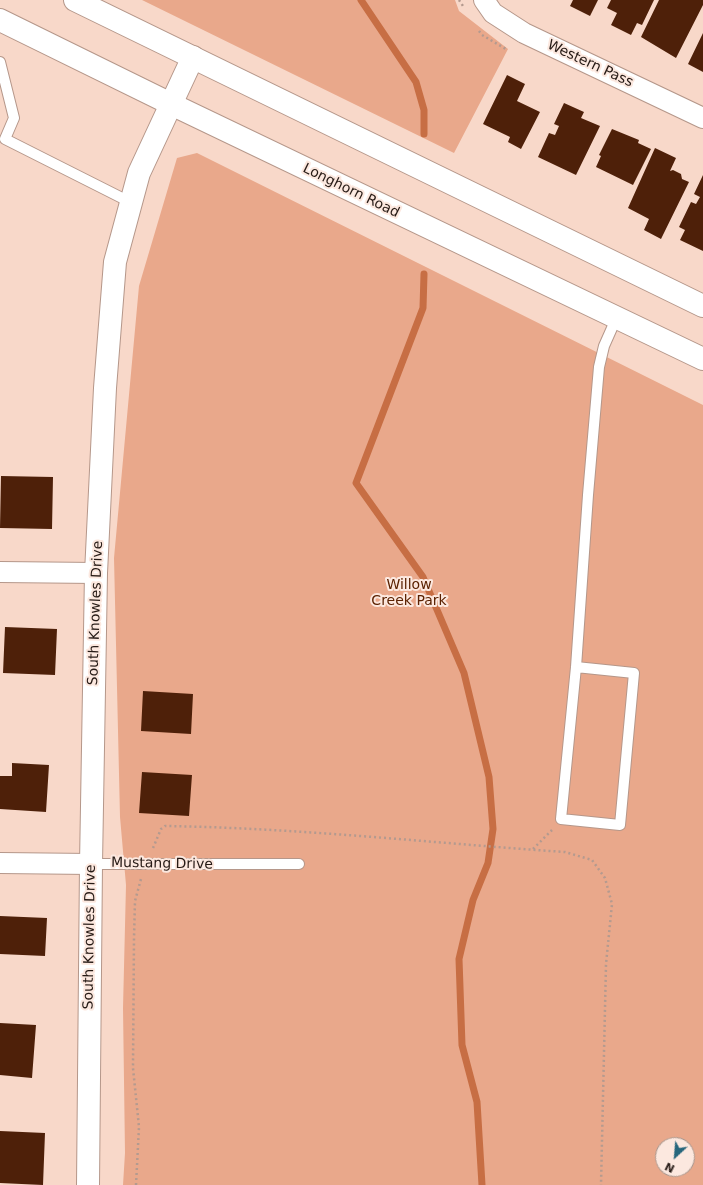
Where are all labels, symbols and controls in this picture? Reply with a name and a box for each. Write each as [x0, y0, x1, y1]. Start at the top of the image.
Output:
street label: Western Pass [544, 37, 636, 91]
street label: Longhorn Road [300, 160, 402, 222]
street label: South Knowles Drive [85, 540, 107, 686]
park label: Willow Creek Park [371, 577, 447, 610]
street label: Mustang Drive [111, 855, 213, 873]
street label: South Knowles Drive [80, 864, 100, 1010]
north arrow [655, 1137, 695, 1177]
text: N [663, 1159, 677, 1175]

